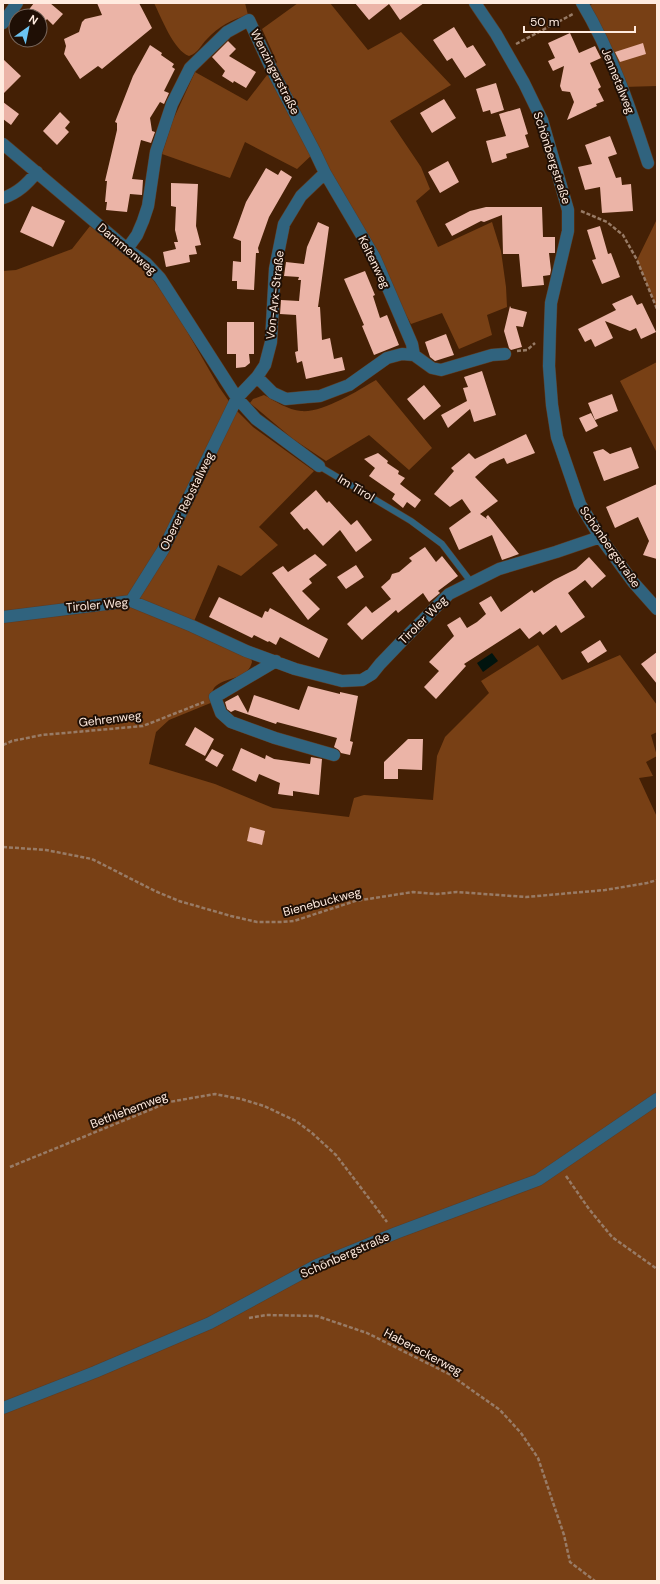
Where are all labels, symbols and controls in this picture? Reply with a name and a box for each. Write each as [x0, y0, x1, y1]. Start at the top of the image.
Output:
north arrow [8, 8, 48, 48]
scale bar [524, 8, 635, 34]
text: N [26, 12, 41, 28]
text: 50 m [530, 14, 559, 30]
street label: Wenzingerstraße [247, 27, 303, 118]
street label: Jennetalweg [598, 46, 639, 117]
street label: Schönbergstraße [530, 110, 575, 206]
street label: Dammenweg [94, 220, 160, 279]
street label: Keltenweg [354, 233, 394, 291]
street label: Von-Arx-Straße [262, 250, 288, 340]
street label: Oberer Rebstallweg [156, 449, 218, 553]
street label: Im Tirol [335, 471, 377, 505]
street label: Schönbergstraße [576, 503, 644, 591]
street label: Tiroler Weg [395, 592, 451, 648]
street label: Tiroler Weg [65, 594, 129, 616]
street label: Gehrenweg [78, 707, 143, 731]
street label: Bienebuckweg [281, 884, 363, 920]
street label: Bethlehemweg [88, 1088, 170, 1132]
street label: Schönbergstraße [298, 1228, 392, 1282]
street label: Haberackerweg [381, 1325, 465, 1379]

